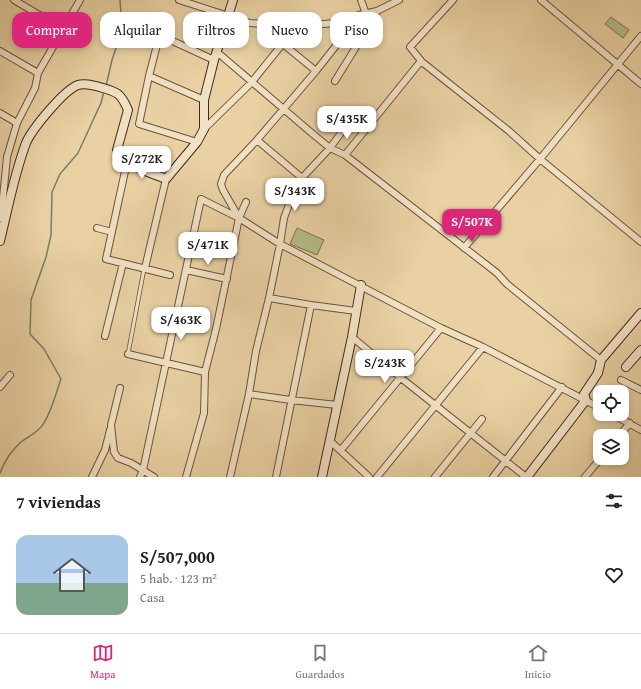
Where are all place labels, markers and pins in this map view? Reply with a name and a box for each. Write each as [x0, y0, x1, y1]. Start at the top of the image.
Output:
pin: S/435K [314, 106, 380, 140]
pin: S/272K [109, 146, 175, 180]
pin: S/343K [262, 178, 328, 212]
pin: S/507K [439, 209, 505, 243]
pin: S/471K [175, 232, 241, 266]
pin: S/463K [148, 307, 214, 341]
pin: S/243K [352, 350, 418, 384]

